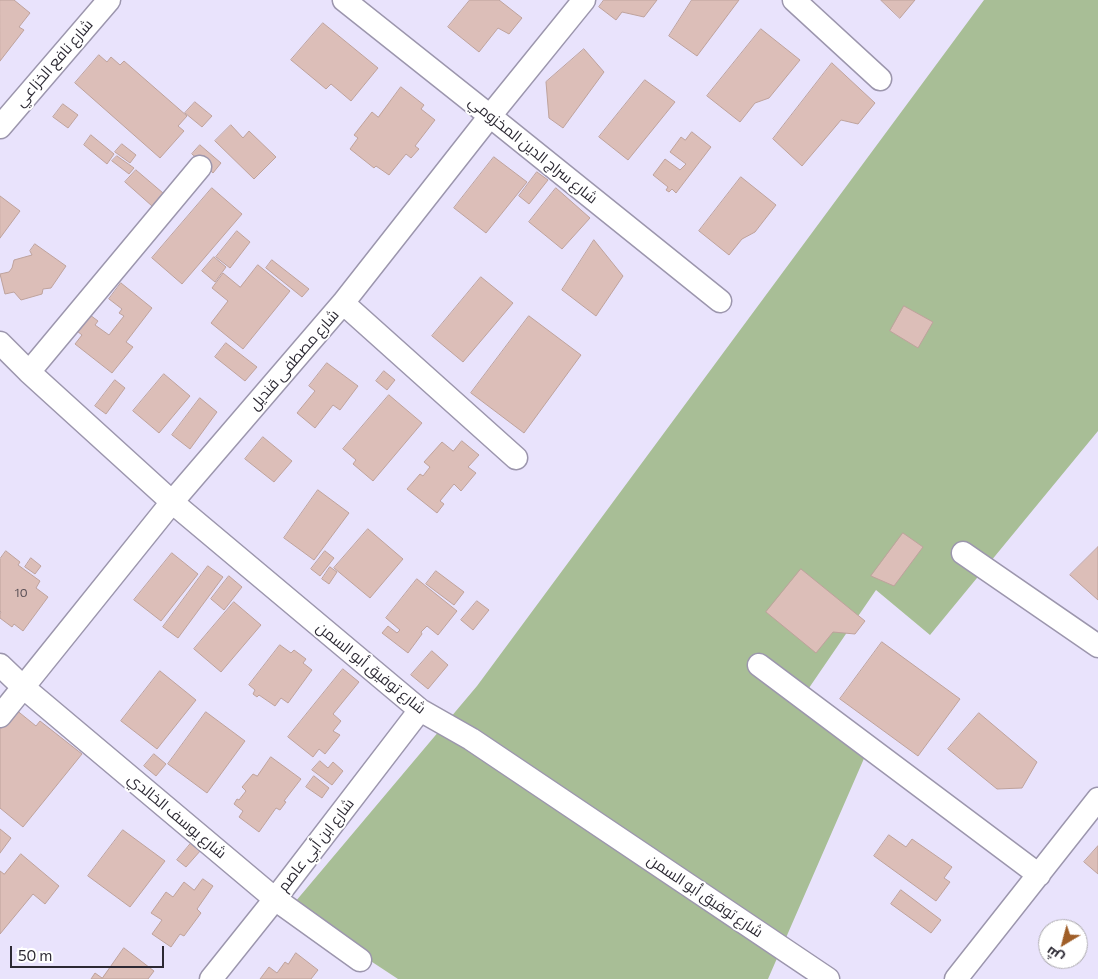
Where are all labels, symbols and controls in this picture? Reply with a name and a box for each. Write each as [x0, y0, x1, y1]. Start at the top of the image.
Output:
street label: شارع نافع الخزاعي [11, 16, 97, 110]
street label: شارع سراج الدين المخزومي [465, 92, 601, 208]
street label: شارع مصطفى قنديل [245, 306, 343, 414]
house number: 10 [15, 586, 27, 600]
street label: شارع توفيق أبو السمن [313, 618, 429, 718]
street label: شارع يوسف الخالدي [124, 770, 230, 862]
street label: شارع ابن أبي عاصم [274, 795, 358, 895]
street label: شارع توفيق أبو السمن [644, 851, 766, 941]
north arrow [1038, 919, 1088, 969]
scale bar [12, 936, 166, 968]
text: ش [1042, 943, 1067, 968]
text: 50 m [18, 946, 52, 964]

